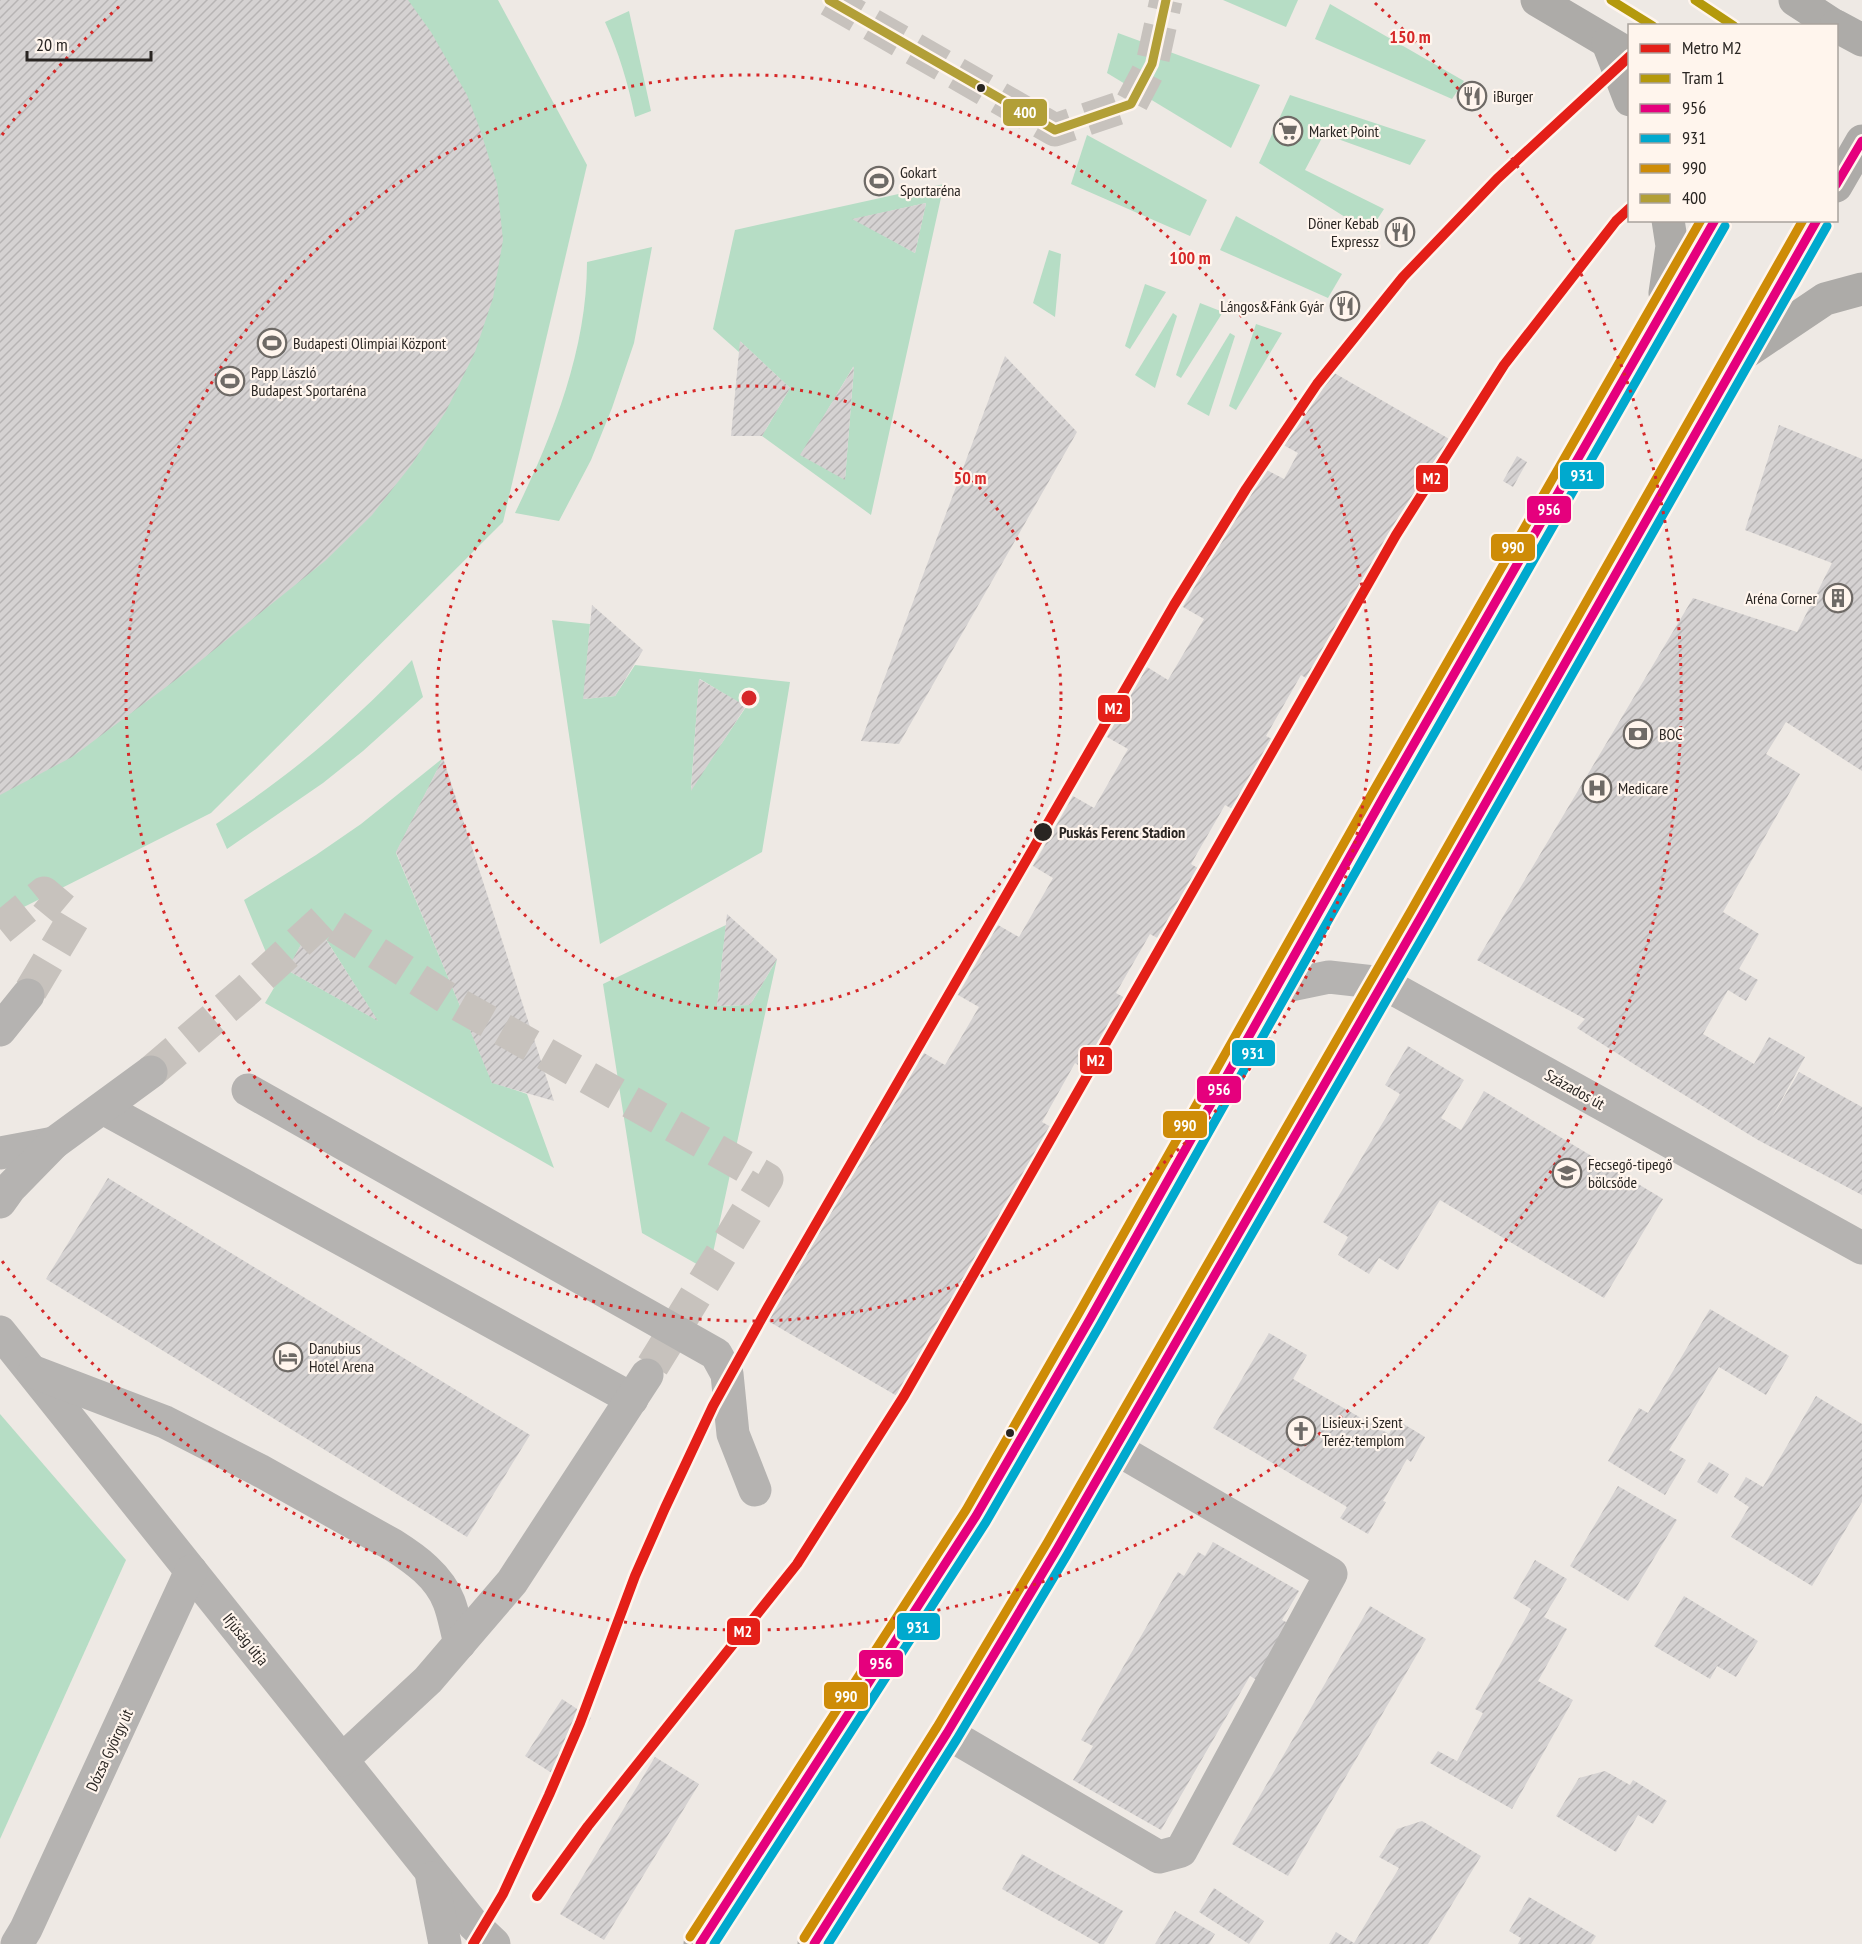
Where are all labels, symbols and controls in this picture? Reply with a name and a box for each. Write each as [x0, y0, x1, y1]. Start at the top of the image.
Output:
scale bar [27, 24, 152, 62]
legend [1628, 24, 1838, 222]
text: 150 m [1389, 25, 1431, 48]
text: 20 m [36, 33, 68, 56]
text: Metro M2 [1682, 36, 1742, 59]
text: Tram 1 [1682, 66, 1724, 89]
restaurant icon: iBurger [1456, 80, 1488, 112]
unlabelled marker [975, 82, 987, 94]
place label: iBurger [1493, 86, 1534, 106]
text: 956 [1682, 96, 1706, 119]
line badge: 400 [1002, 98, 1048, 127]
text: 400 [1014, 102, 1037, 122]
supermarket icon: Market Point [1272, 115, 1304, 147]
place label: Market Point [1309, 121, 1380, 141]
text: 931 [1682, 126, 1706, 149]
text: 990 [1682, 156, 1706, 179]
place label: Gokart Sportaréna [900, 162, 961, 200]
sports icon: Gokart Sportaréna [863, 165, 895, 197]
text: 400 [1682, 186, 1706, 209]
place label: Döner Kebab Expressz [1308, 213, 1379, 251]
restaurant icon: Döner Kebab Expressz [1384, 216, 1416, 248]
text: 100 m [1169, 246, 1211, 269]
restaurant icon: Lángos&Fánk Gyár [1329, 290, 1361, 322]
place label: Lángos&Fánk Gyár [1220, 296, 1325, 316]
sports icon: Budapesti Olimpiai Központ [256, 327, 288, 359]
place label: Budapesti Olimpiai Központ [293, 333, 447, 353]
place label: Papp László Budapest Sportaréna [251, 362, 366, 400]
sports icon: Papp László Budapest Sportaréna [214, 365, 246, 397]
line badge: 931 [1559, 461, 1605, 490]
line badge: M2 [1415, 464, 1449, 493]
text: 931 [1571, 465, 1593, 485]
text: 50 m [954, 466, 986, 489]
text: M2 [1423, 468, 1441, 488]
line badge: 956 [1526, 495, 1572, 524]
text: 956 [1538, 499, 1561, 519]
line badge: 990 [1490, 533, 1536, 562]
text: 990 [1502, 537, 1525, 557]
building icon: Aréna Corner [1822, 582, 1854, 614]
place label: Aréna Corner [1745, 588, 1818, 608]
centre of rings [739, 688, 759, 708]
line badge: M2 [1097, 694, 1131, 723]
text: M2 [1105, 698, 1123, 718]
bank icon: BOC [1622, 718, 1654, 750]
place label: BOC [1659, 724, 1683, 744]
hospital icon: Medicare [1581, 772, 1613, 804]
place label: Medicare [1618, 778, 1668, 798]
marker: Puskás Ferenc Stadion [1032, 821, 1054, 843]
place label: Puskás Ferenc Stadion [1059, 822, 1185, 842]
line badge: 931 [1231, 1039, 1276, 1067]
text: 931 [1242, 1043, 1264, 1063]
line badge: M2 [1079, 1046, 1113, 1075]
text: M2 [1087, 1050, 1105, 1070]
street label: Százados út [1542, 1064, 1609, 1114]
line badge: 956 [1196, 1075, 1242, 1104]
text: 956 [1208, 1079, 1231, 1099]
line badge: 990 [1162, 1110, 1208, 1139]
text: 990 [1174, 1115, 1197, 1135]
place label: Fecsegő-tipegő bölcsőde [1588, 1154, 1672, 1192]
school or university icon: Fecsegő-tipegő bölcsőde [1551, 1157, 1583, 1189]
place label: Danubius Hotel Arena [309, 1338, 374, 1376]
hotel icon: Danubius Hotel Arena [272, 1341, 304, 1373]
place label: Lisieux-i Szent Teréz-templom [1322, 1412, 1404, 1450]
church icon: Lisieux-i Szent Teréz-templom [1285, 1415, 1317, 1447]
unlabelled marker [1004, 1427, 1016, 1439]
street label: Ifjúság útja [219, 1609, 273, 1669]
line badge: 931 [896, 1612, 941, 1641]
line badge: M2 [726, 1617, 761, 1646]
text: 931 [907, 1617, 929, 1637]
text: M2 [734, 1621, 752, 1641]
line badge: 956 [858, 1649, 904, 1678]
text: 956 [870, 1653, 893, 1673]
line badge: 990 [823, 1681, 869, 1710]
text: 990 [835, 1686, 858, 1706]
street label: Dózsa György út [81, 1705, 137, 1794]

